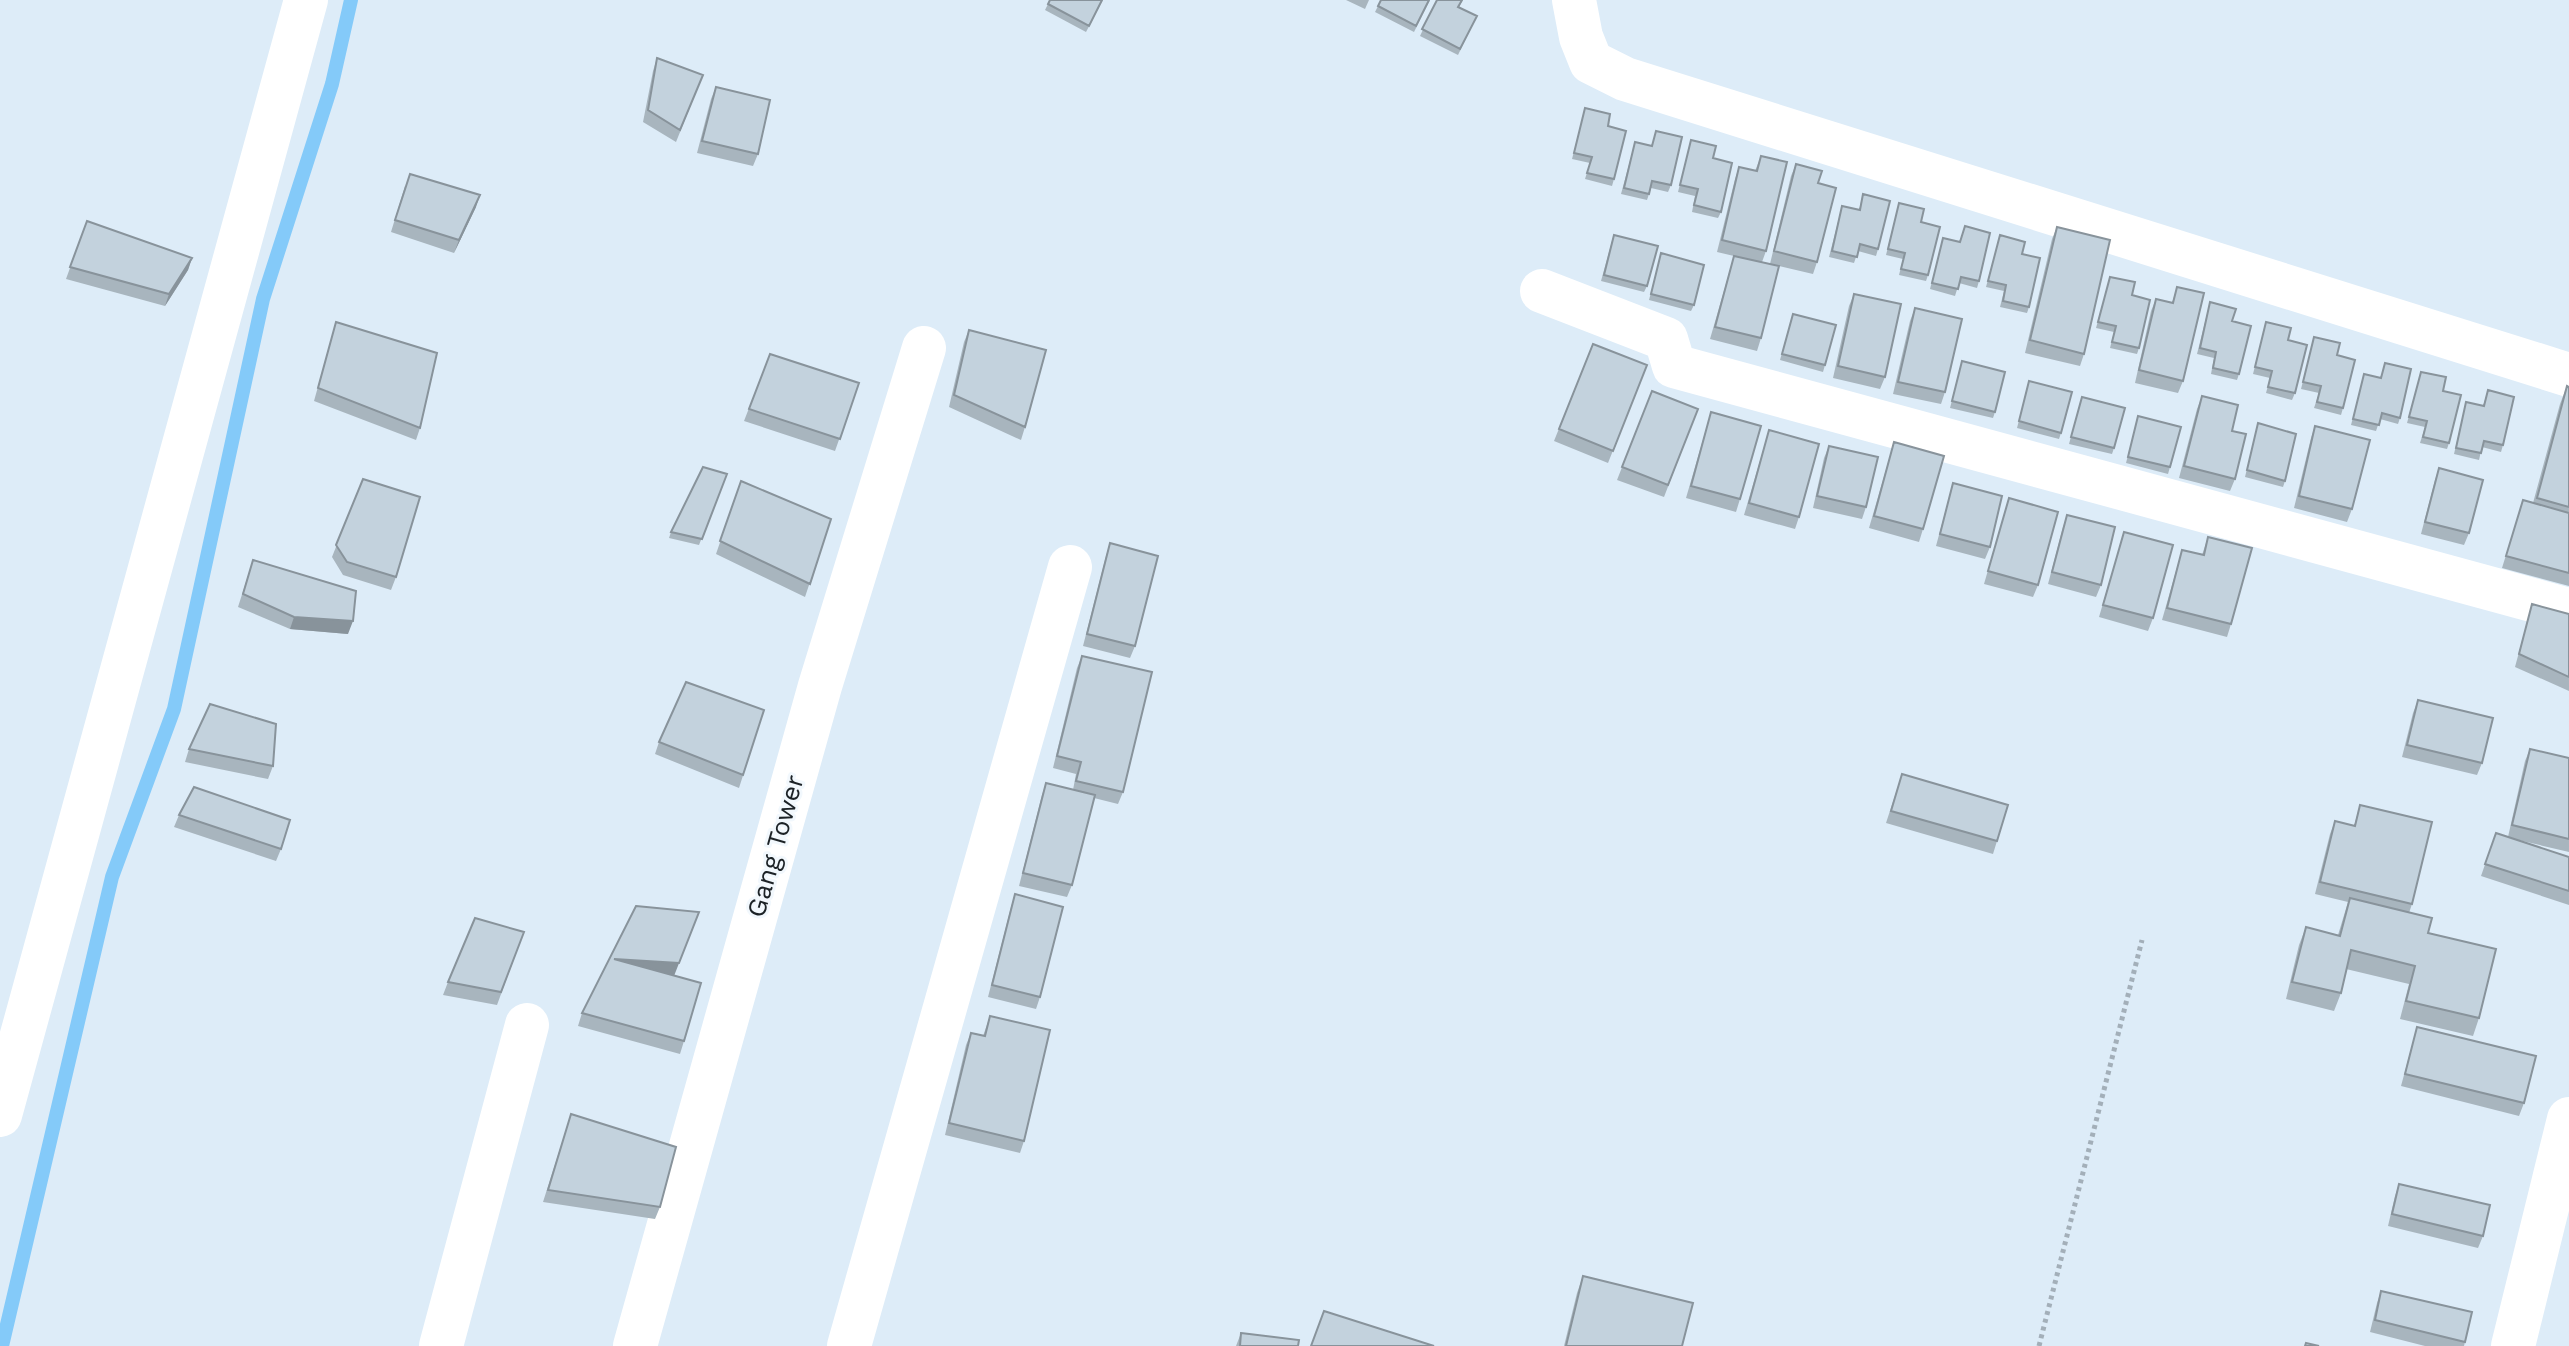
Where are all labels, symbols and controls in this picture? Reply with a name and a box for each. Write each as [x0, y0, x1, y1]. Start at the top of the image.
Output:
street label: Gang Tower [740, 771, 810, 921]

